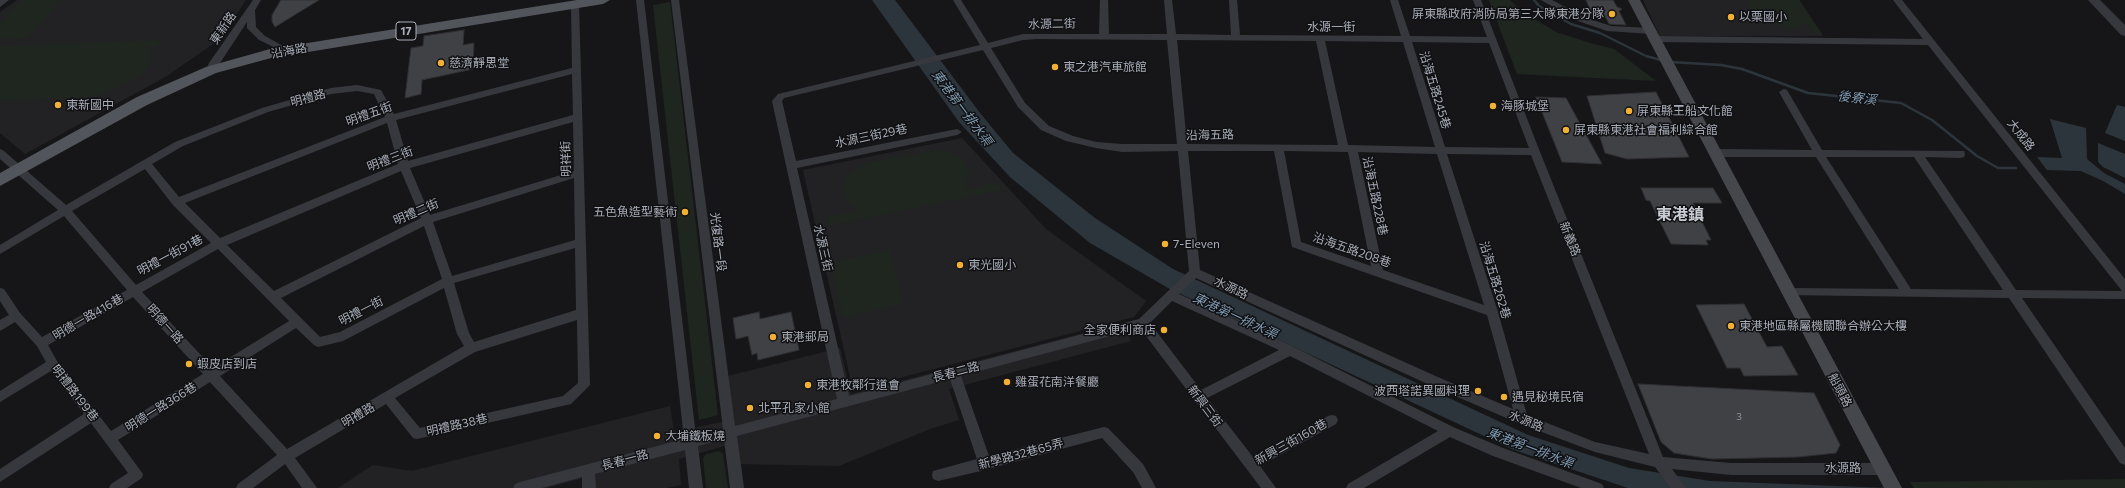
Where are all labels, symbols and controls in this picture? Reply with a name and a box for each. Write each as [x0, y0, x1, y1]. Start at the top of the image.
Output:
place label: 屏東縣政府消防局第三大隊東港分隊 [1412, 7, 1604, 21]
street label: 東新路 [207, 9, 239, 47]
marker: 屏東縣政府消防局第三大隊東港分隊 [1607, 9, 1617, 19]
place label: 以栗國小 [1739, 10, 1787, 24]
marker: 以栗國小 [1726, 12, 1736, 22]
street label: 水源二街 [1028, 16, 1076, 32]
street label: 水源一街 [1307, 20, 1355, 34]
road number: 17 [396, 22, 416, 40]
street label: 沿海路 [270, 40, 308, 62]
street label: 沿海五路245巷 [1416, 49, 1454, 131]
place label: 慈濟靜思堂 [449, 56, 509, 70]
marker: 慈濟靜思堂 [436, 58, 446, 68]
place label: 東之港汽車旅館 [1063, 60, 1147, 74]
marker: 東之港汽車旅館 [1050, 62, 1060, 72]
water label: 東港第一排水渠 [928, 67, 996, 149]
street label: 明禮路 [289, 86, 327, 110]
water label: 後寮溪 [1837, 88, 1877, 108]
place label: 東新國中 [66, 98, 114, 112]
street label: 明禮五街 [344, 99, 394, 129]
place label: 海豚城堡 [1501, 99, 1549, 113]
marker: 東新國中 [53, 100, 63, 110]
marker: 海豚城堡 [1488, 101, 1498, 111]
place label: 屏東縣王船文化館 [1637, 104, 1733, 118]
marker: 屏東縣王船文化館 [1624, 106, 1634, 116]
street label: 大成路 [2004, 116, 2038, 154]
street label: 水源三街29巷 [833, 121, 909, 151]
place label: 屏東縣東港社會福利綜合館 [1574, 123, 1718, 137]
marker: 屏東縣東港社會福利綜合館 [1561, 125, 1571, 135]
street label: 沿海五路 [1186, 127, 1234, 143]
street label: 明祥街 [558, 141, 574, 177]
street label: 明禮三街 [365, 144, 415, 174]
street label: 沿海五路228巷 [1360, 155, 1390, 237]
street label: 明禮二街 [391, 196, 441, 228]
place label: 五色魚造型藝術 [593, 205, 677, 219]
district label: 東港鎮 [1656, 205, 1704, 225]
marker: 五色魚造型藝術 [680, 207, 690, 217]
street label: 光復路一段 [707, 211, 729, 273]
street label: 新義路 [1557, 220, 1583, 258]
street label: 水源三街 [811, 223, 835, 273]
street label: 沿海五路208巷 [1311, 230, 1393, 270]
street label: 明禮一街91巷 [135, 232, 205, 278]
place label: 7-Eleven [1173, 237, 1220, 251]
marker: 7-Eleven [1160, 239, 1170, 249]
street label: 沿海五路262巷 [1476, 239, 1514, 321]
place label: 東光國小 [968, 258, 1016, 272]
marker: 東光國小 [955, 260, 965, 270]
street label: 水源路 [1212, 274, 1250, 302]
water label: 東港第一排水渠 [1190, 290, 1280, 342]
street label: 明德一路416巷 [50, 291, 126, 343]
street label: 明禮一街 [336, 294, 386, 328]
street label: 明德一路 [144, 301, 186, 347]
place label: 東港地區縣屬機關聯合辦公大樓 [1739, 319, 1907, 333]
marker: 東港地區縣屬機關聯合辦公大樓 [1726, 321, 1736, 331]
place label: 全家便利商店 [1084, 323, 1156, 337]
marker: 全家便利商店 [1159, 325, 1169, 335]
place label: 東港郵局 [781, 330, 829, 344]
marker: 東港郵局 [768, 332, 778, 342]
place label: 蝦皮店到店 [197, 357, 257, 371]
marker: 蝦皮店到店 [184, 359, 194, 369]
street label: 長春二路 [931, 359, 981, 385]
street label: 明禮路199巷 [48, 362, 102, 424]
street label: 船頭路 [1825, 371, 1855, 409]
place label: 雞蛋花南洋餐廳 [1015, 375, 1099, 389]
marker: 雞蛋花南洋餐廳 [1002, 377, 1012, 387]
place label: 東港牧鄰行道會 [816, 378, 900, 392]
street label: 明德一路366巷 [123, 379, 199, 435]
marker: 東港牧鄰行道會 [803, 380, 813, 390]
street label: 新興三街 [1185, 382, 1225, 430]
place label: 波西塔諾異國料理 [1374, 384, 1470, 398]
marker: 波西塔諾異國料理 [1473, 386, 1483, 396]
place label: 遇見秘境民宿 [1512, 390, 1584, 404]
marker: 遇見秘境民宿 [1499, 392, 1509, 402]
street label: 明禮路 [339, 400, 377, 430]
place label: 北平孔家小館 [758, 401, 830, 415]
marker: 北平孔家小館 [745, 403, 755, 413]
street label: 水源路 [1507, 407, 1545, 435]
street label: 明禮路38巷 [425, 411, 489, 439]
house number: 3 [1736, 411, 1742, 423]
street label: 新興三街160巷 [1252, 416, 1330, 468]
water label: 東港第一排水渠 [1485, 424, 1575, 472]
place label: 大埔鐵板燒 [665, 429, 725, 443]
marker: 大埔鐵板燒 [652, 431, 662, 441]
street label: 新學路32巷65弄 [977, 436, 1065, 472]
street label: 長春一路 [600, 447, 650, 473]
street label: 水源路 [1825, 461, 1861, 475]

